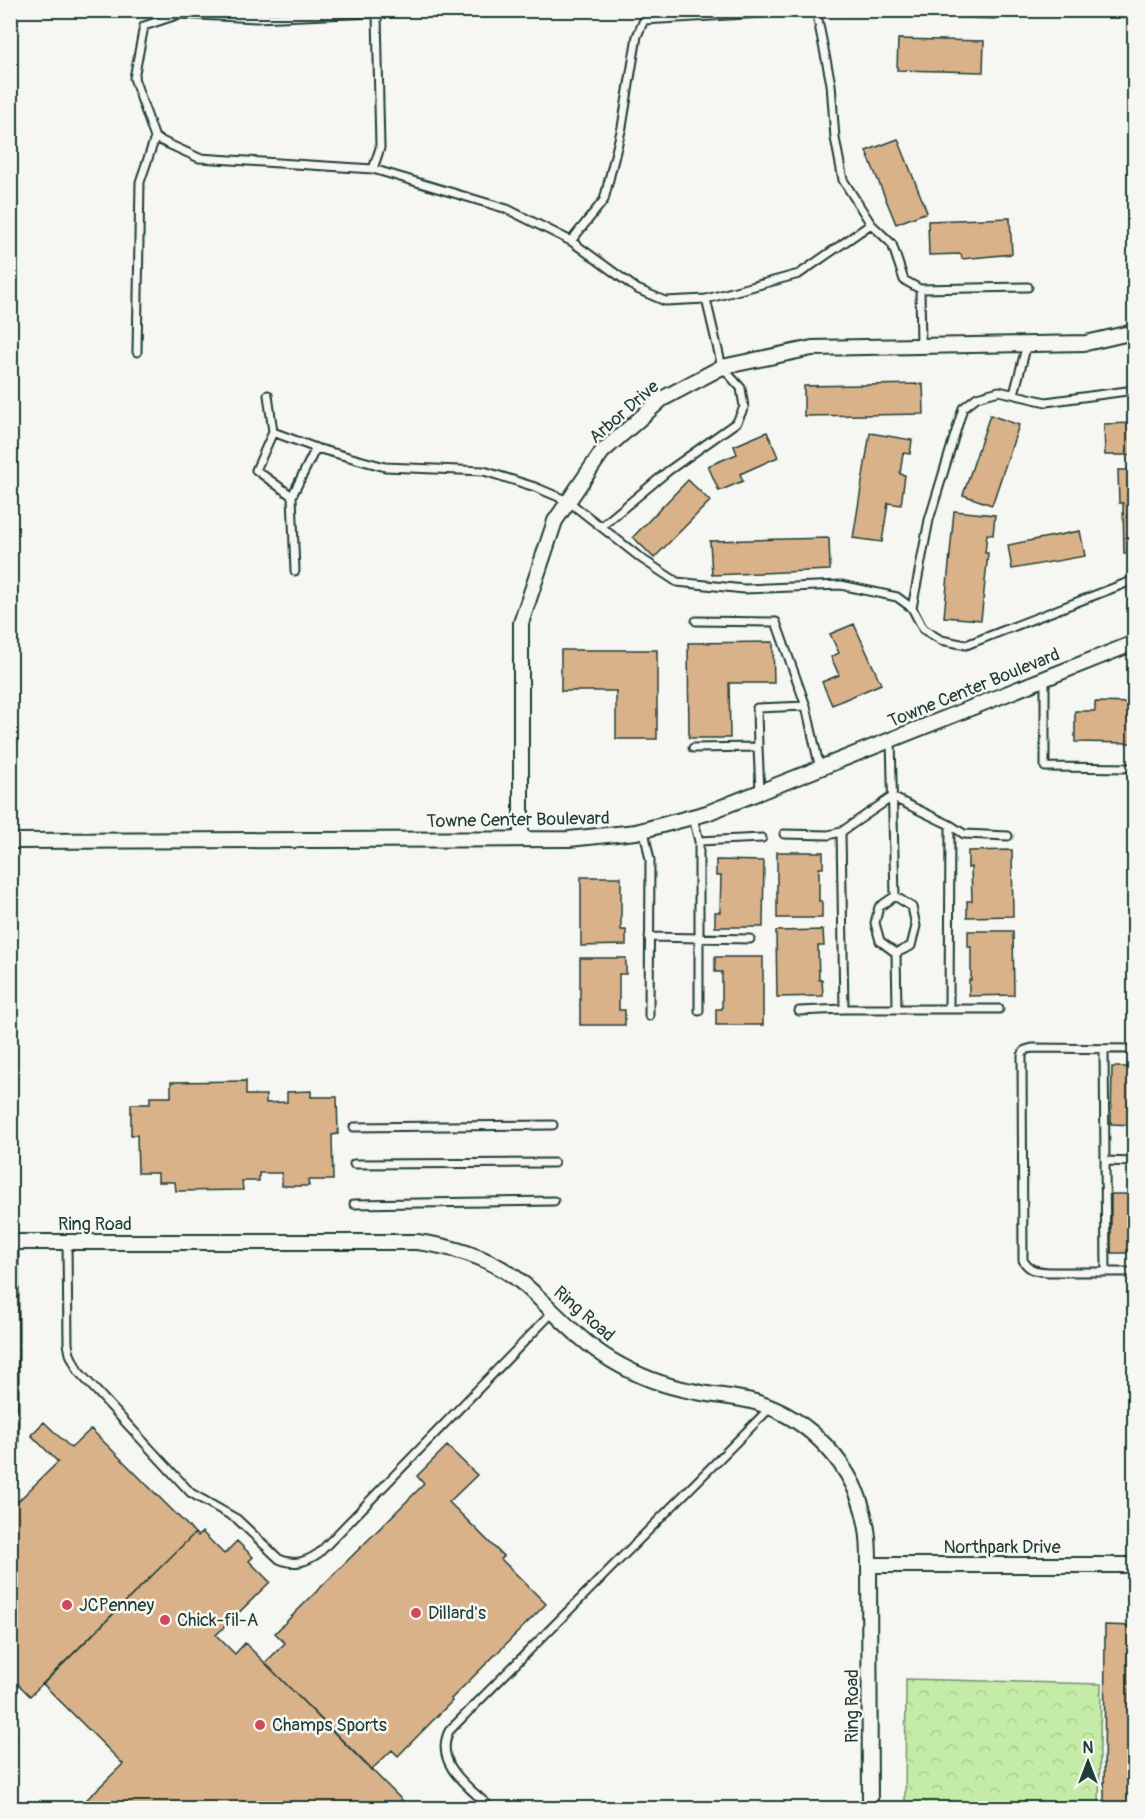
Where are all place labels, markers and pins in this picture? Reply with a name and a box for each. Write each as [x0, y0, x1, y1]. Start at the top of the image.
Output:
place label: JCPenney [79, 1594, 154, 1617]
marker: JCPenney [60, 1598, 74, 1612]
place label: Dillard's [428, 1602, 486, 1625]
marker: Dillard's [409, 1606, 423, 1620]
place label: Chick-fil-A [177, 1609, 259, 1632]
marker: Chick-fil-A [158, 1613, 172, 1627]
place label: Champs Sports [272, 1714, 387, 1737]
marker: Champs Sports [253, 1718, 267, 1732]

